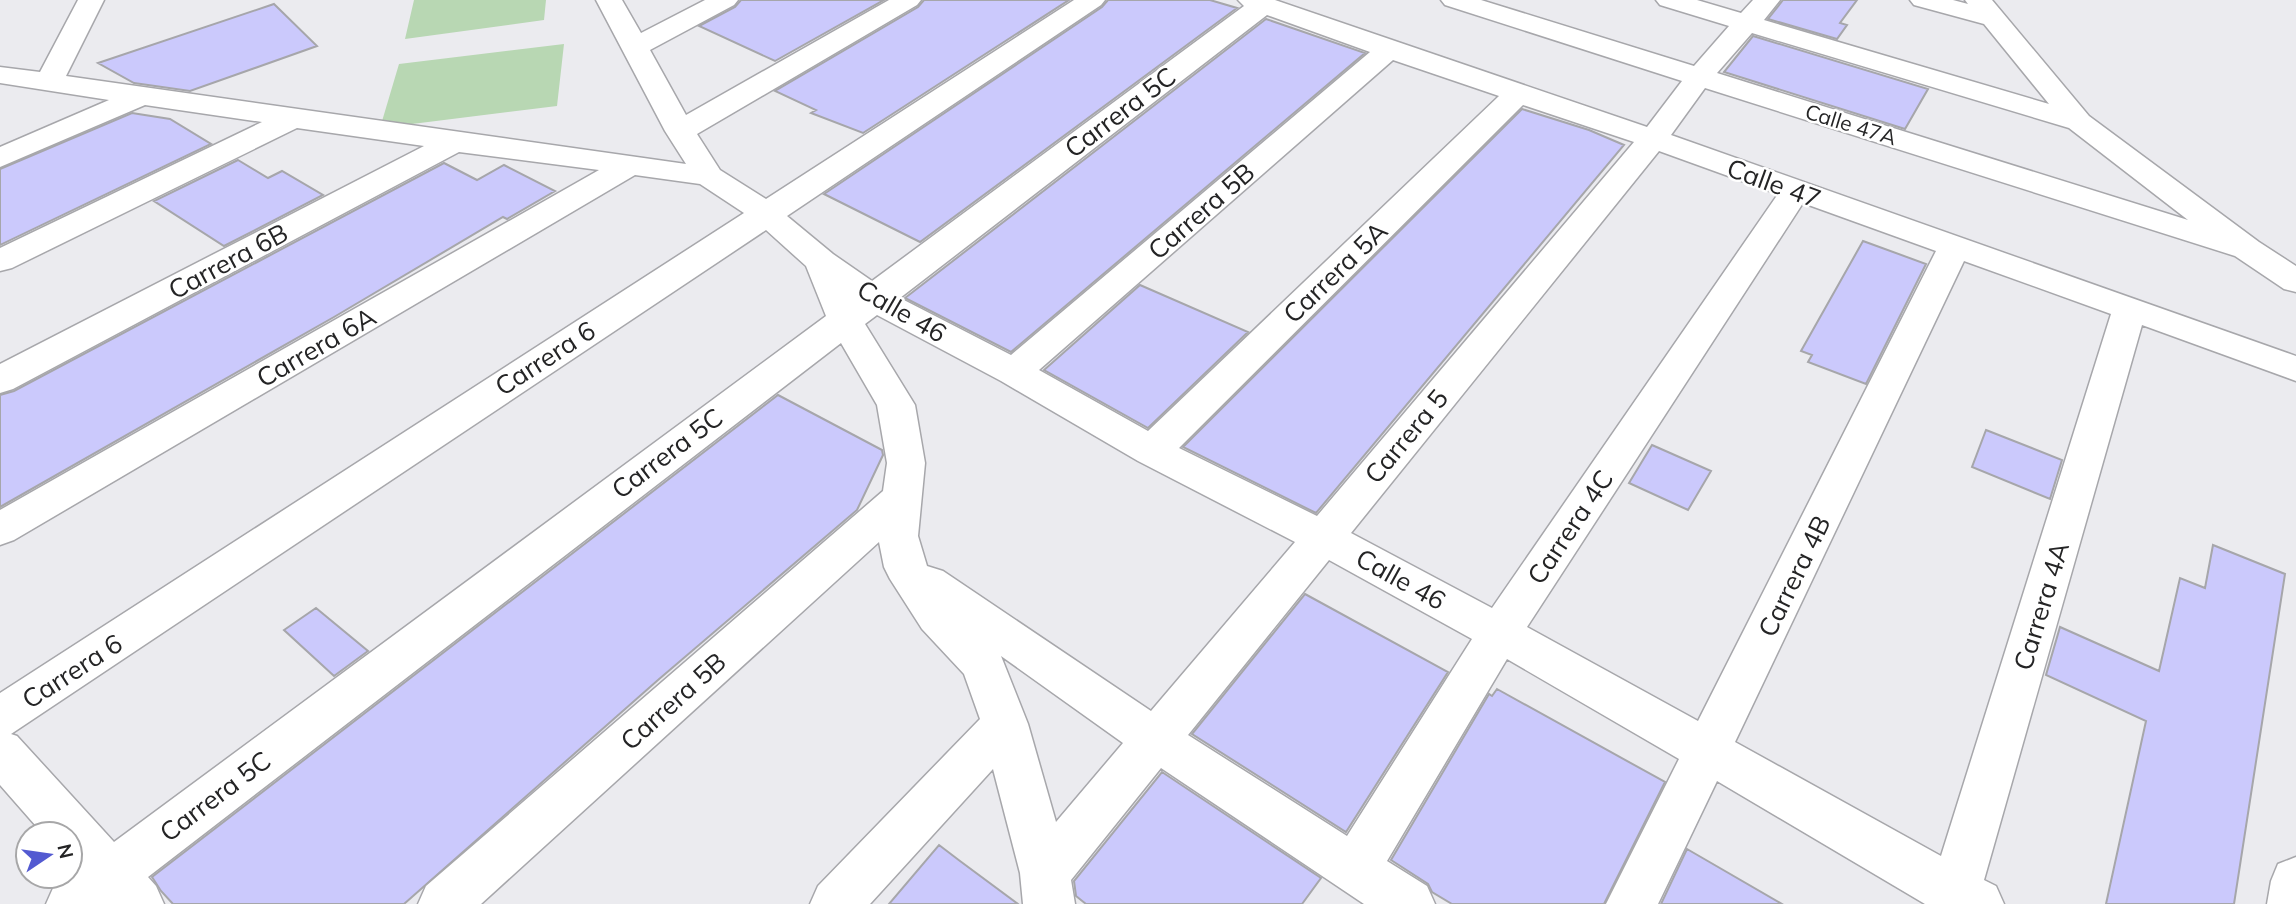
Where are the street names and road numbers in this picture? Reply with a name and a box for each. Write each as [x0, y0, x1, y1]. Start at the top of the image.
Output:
street label: Carrera 5C [1058, 59, 1182, 165]
street label: Calle 47A [1802, 98, 1900, 150]
street label: Calle 47 [1723, 151, 1825, 215]
street label: Carrera 5B [1141, 156, 1261, 266]
street label: Carrera 5A [1276, 214, 1394, 330]
street label: Carrera 6B [163, 216, 293, 306]
street label: Calle 46 [852, 272, 952, 350]
street label: Carrera 6A [250, 300, 382, 394]
street label: Carrera 6 [489, 313, 601, 403]
street label: Carrera 5 [1357, 382, 1455, 490]
street label: Carrera 5C [605, 400, 729, 506]
street label: Carrera 4C [1520, 464, 1620, 590]
street label: Carrera 4B [1751, 510, 1837, 642]
street label: Carrera 4A [2006, 538, 2076, 674]
street label: Calle 46 [1350, 541, 1452, 617]
street label: Carrera 6 [16, 626, 128, 716]
street label: Carrera 5B [613, 645, 733, 757]
street label: Carrera 5C [153, 743, 277, 849]

